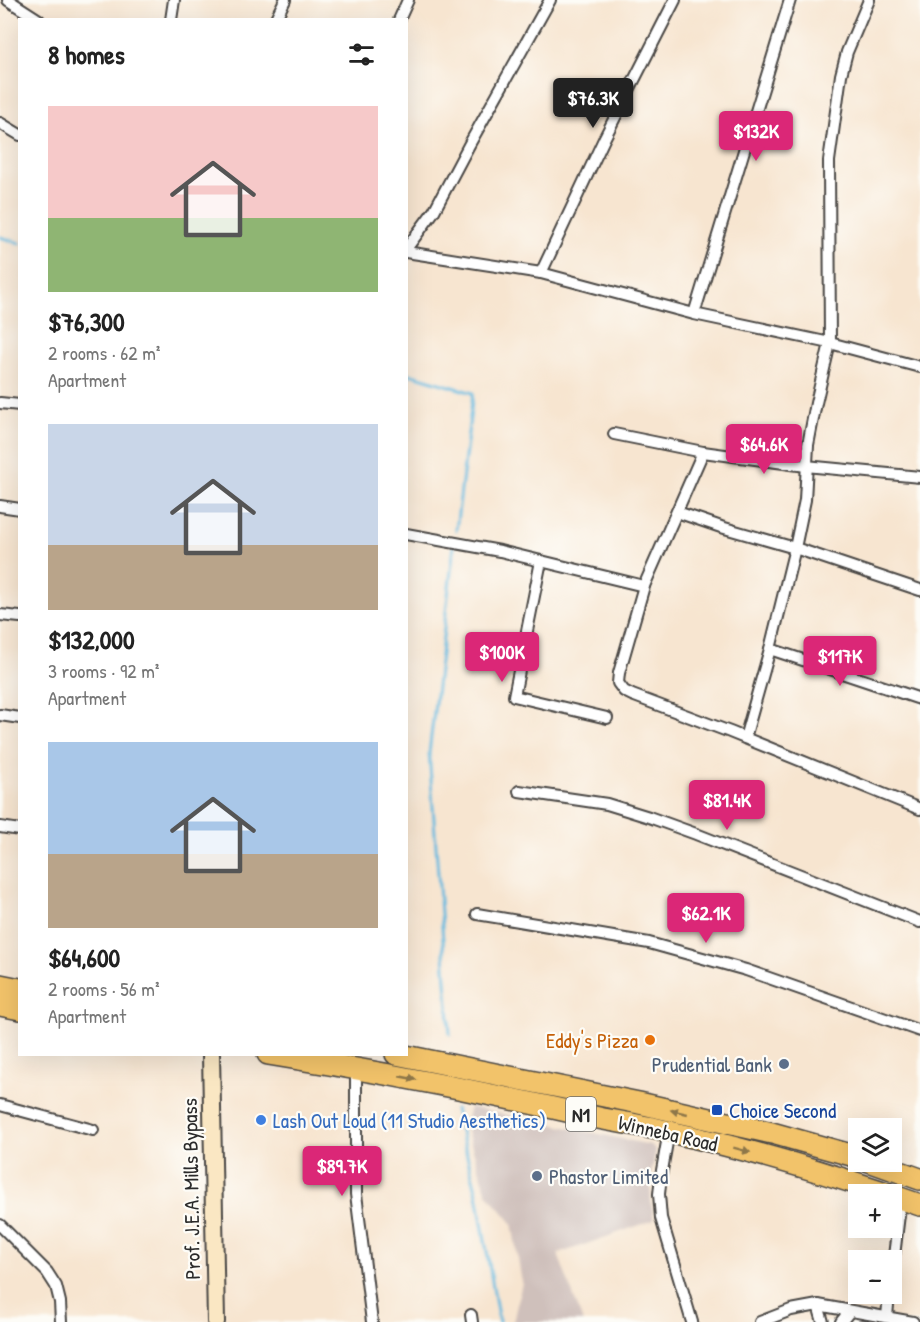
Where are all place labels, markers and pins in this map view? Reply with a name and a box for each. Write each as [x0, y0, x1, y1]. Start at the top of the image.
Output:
pin: $76.3K [544, 78, 642, 129]
pin: $132K [714, 111, 798, 162]
pin: $64.6K [715, 424, 813, 475]
pin: $100K [460, 632, 544, 683]
pin: $117K [798, 636, 882, 687]
pin: $81.4K [678, 780, 776, 831]
pin: $62.1K [657, 893, 755, 944]
place label: Eddy's Pizza [546, 1026, 638, 1055]
marker: Eddy's Pizza [643, 1033, 657, 1047]
place label: Prudential Bank [652, 1050, 772, 1079]
marker: Prudential Bank [777, 1057, 791, 1071]
place label: Choice Second [729, 1096, 836, 1125]
marker: Choice Second [710, 1103, 724, 1117]
place label: Lash Out Loud (11 Studio Aesthetics) [273, 1106, 546, 1135]
marker: Lash Out Loud (11 Studio Aesthetics) [254, 1113, 268, 1127]
pin: $89.7K [293, 1146, 391, 1197]
place label: Phastor Limited [549, 1162, 668, 1191]
marker: Phastor Limited [530, 1169, 544, 1183]

